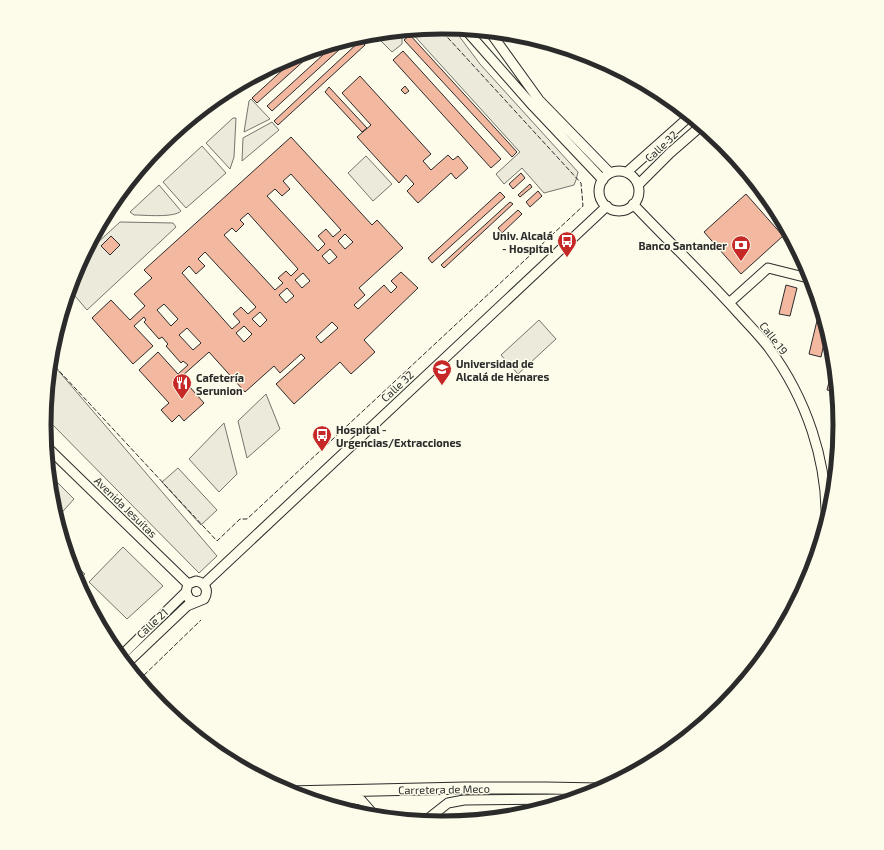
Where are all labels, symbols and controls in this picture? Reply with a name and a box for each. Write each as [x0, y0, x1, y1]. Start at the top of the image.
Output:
street label: Calle 32 [642, 128, 680, 164]
place label: Univ. Alcalá - Hospital [493, 229, 553, 255]
bus stop icon: Univ. Alcalá - Hospital [556, 230, 578, 258]
bank icon: Banco Santander [730, 234, 752, 262]
place label: Banco Santander [639, 239, 727, 252]
street label: Calle 19 [757, 319, 791, 357]
place label: Universidad de Alcalá de Henares [456, 357, 550, 383]
school or university icon: Universidad de Alcalá de Henares [431, 358, 453, 386]
street label: Calle 32 [378, 368, 416, 404]
place label: Cafetería Serunion [196, 371, 244, 397]
restaurant icon: Cafetería Serunion [171, 372, 193, 400]
place label: Hospital - Urgencias/Extracciones [336, 423, 462, 449]
bus stop icon: Hospital - Urgencias/Extracciones [311, 424, 333, 452]
street label: Avenida Jesuitas [92, 474, 160, 540]
street label: Calle 21 [134, 605, 170, 641]
street label: Carretera de Meco [398, 782, 490, 796]

